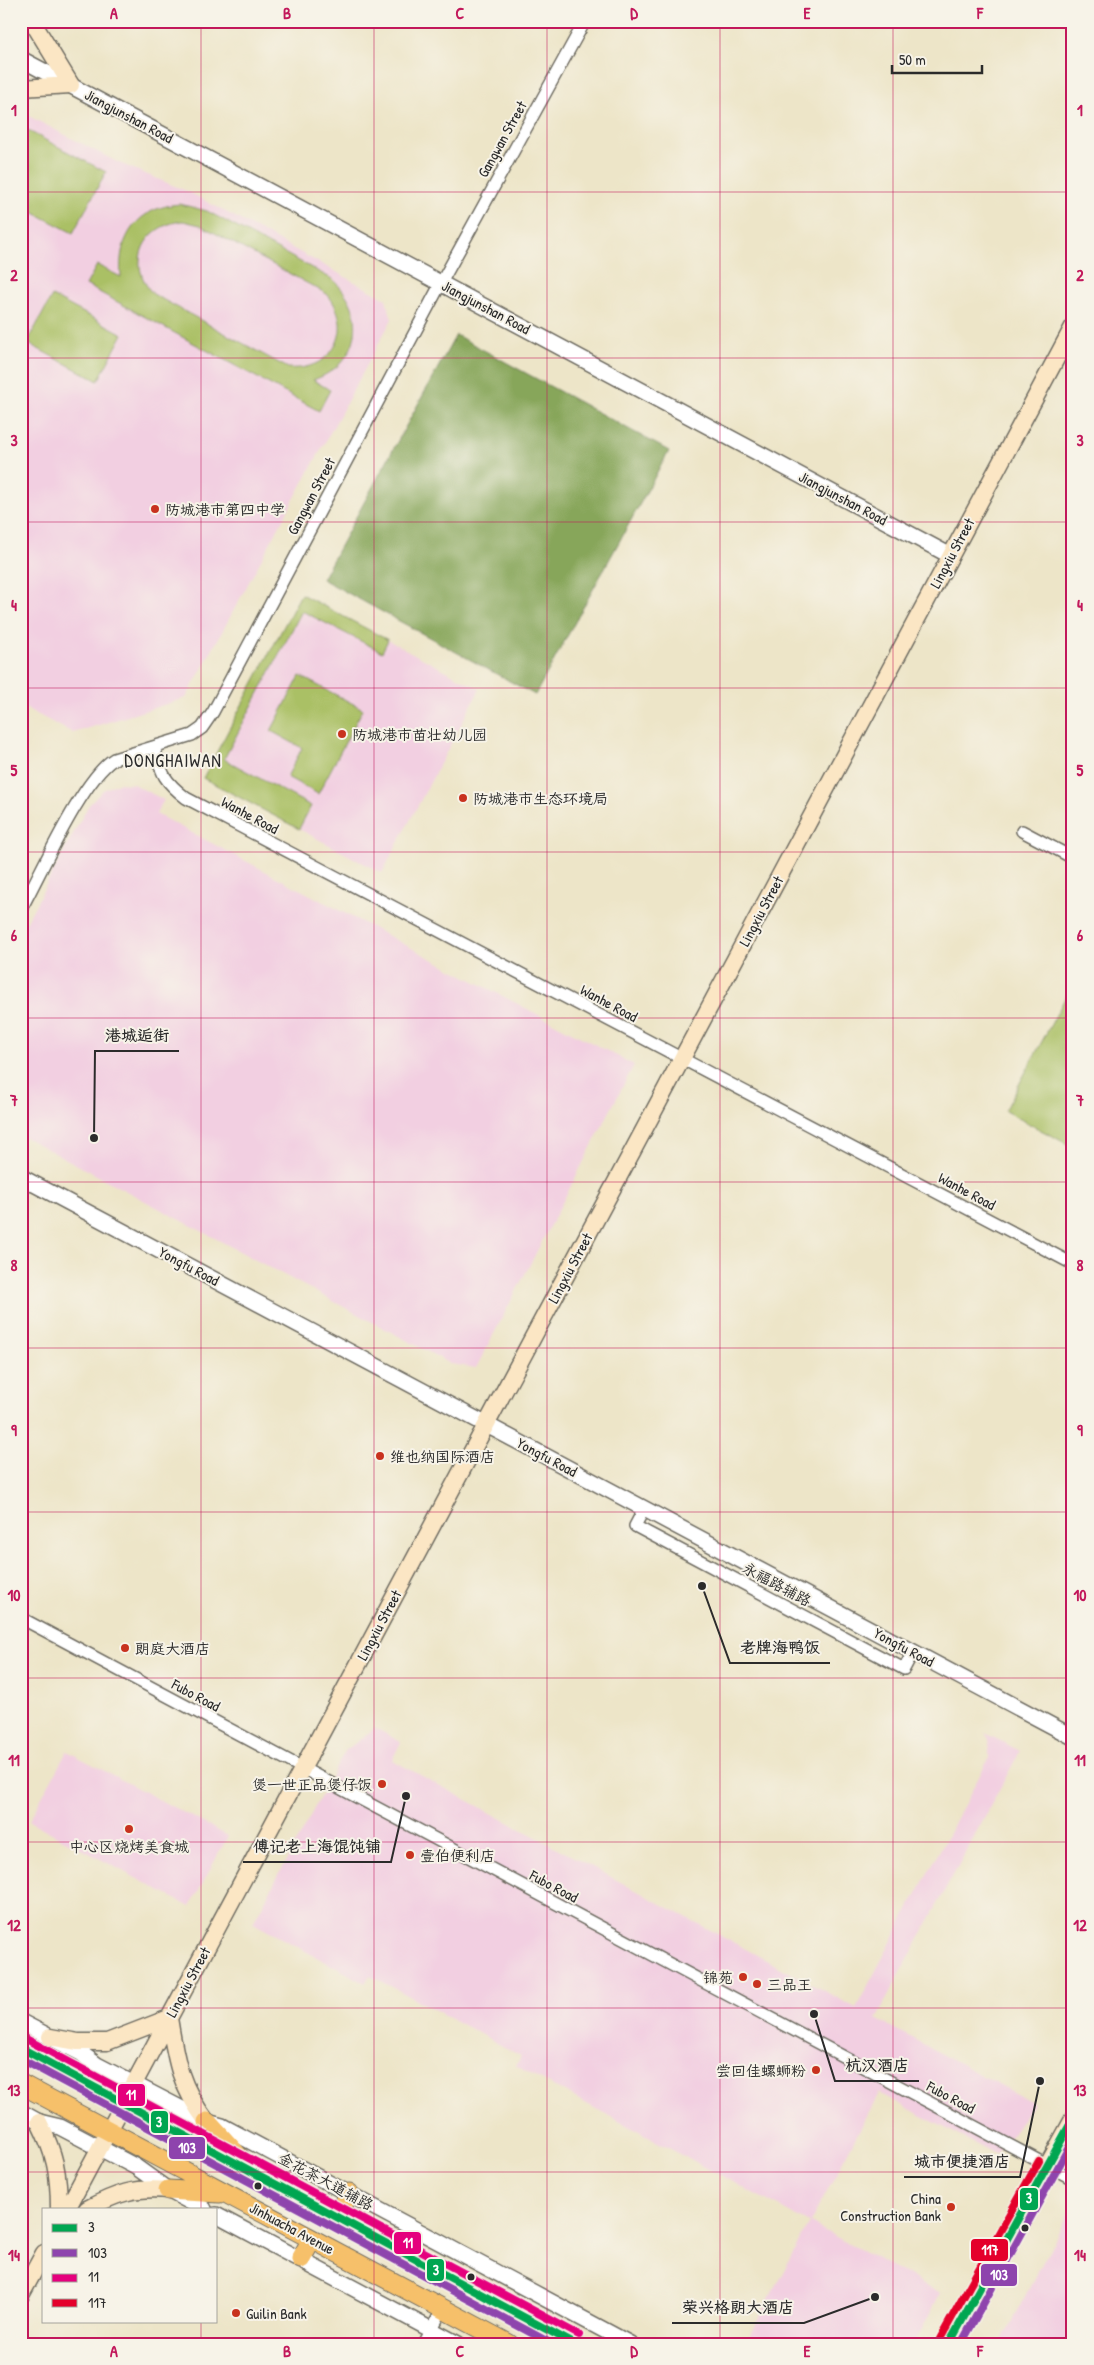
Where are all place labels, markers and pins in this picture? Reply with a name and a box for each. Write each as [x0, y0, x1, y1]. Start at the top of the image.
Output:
place label: 防城港市第四中学 [165, 499, 285, 520]
marker: 防城港市第四中学 [149, 503, 161, 515]
place label: 防城港市苗壮幼儿园 [352, 724, 487, 745]
marker: 防城港市苗壮幼儿园 [336, 728, 348, 740]
place label: 防城港市生态环境局 [473, 788, 608, 809]
marker: 防城港市生态环境局 [457, 792, 469, 804]
callout: 港城逅街 [95, 1020, 179, 1051]
place label: 维也纳国际酒店 [390, 1446, 495, 1467]
marker: 维也纳国际酒店 [374, 1450, 386, 1462]
callout: 老牌海鸭饭 [730, 1632, 830, 1663]
place label: 朗庭大酒店 [135, 1638, 210, 1659]
marker: 朗庭大酒店 [119, 1642, 131, 1654]
place label: 煲一世正品煲仔饭 [252, 1774, 372, 1795]
marker: 煲一世正品煲仔饭 [376, 1778, 388, 1790]
marker: 中心区烧烤美食城 [123, 1823, 135, 1835]
callout: 傅记老上海馄饨铺 [243, 1831, 391, 1862]
place label: 中心区烧烤美食城 [69, 1836, 189, 1857]
place label: 壹伯便利店 [420, 1845, 495, 1866]
marker: 壹伯便利店 [404, 1849, 416, 1861]
place label: 锦苑 [703, 1967, 733, 1988]
marker: 锦苑 [737, 1971, 749, 1983]
place label: 三品王 [767, 1974, 812, 1995]
marker: 三品王 [751, 1978, 763, 1990]
callout: 杭汉酒店 [835, 2050, 919, 2081]
place label: 尝回佳螺蛳粉 [716, 2060, 806, 2081]
marker: 尝回佳螺蛳粉 [810, 2064, 822, 2076]
callout: 城市便捷酒店 [904, 2146, 1020, 2177]
unlabelled marker [253, 2181, 263, 2191]
place label: China Construction Bank [840, 2188, 941, 2226]
marker: China Construction Bank [945, 2201, 957, 2213]
unlabelled marker [1020, 2223, 1030, 2233]
unlabelled marker [466, 2272, 476, 2282]
callout: 荣兴格朗大酒店 [672, 2292, 804, 2323]
place label: Guilin Bank [246, 2303, 307, 2324]
marker: Guilin Bank [230, 2307, 242, 2319]

